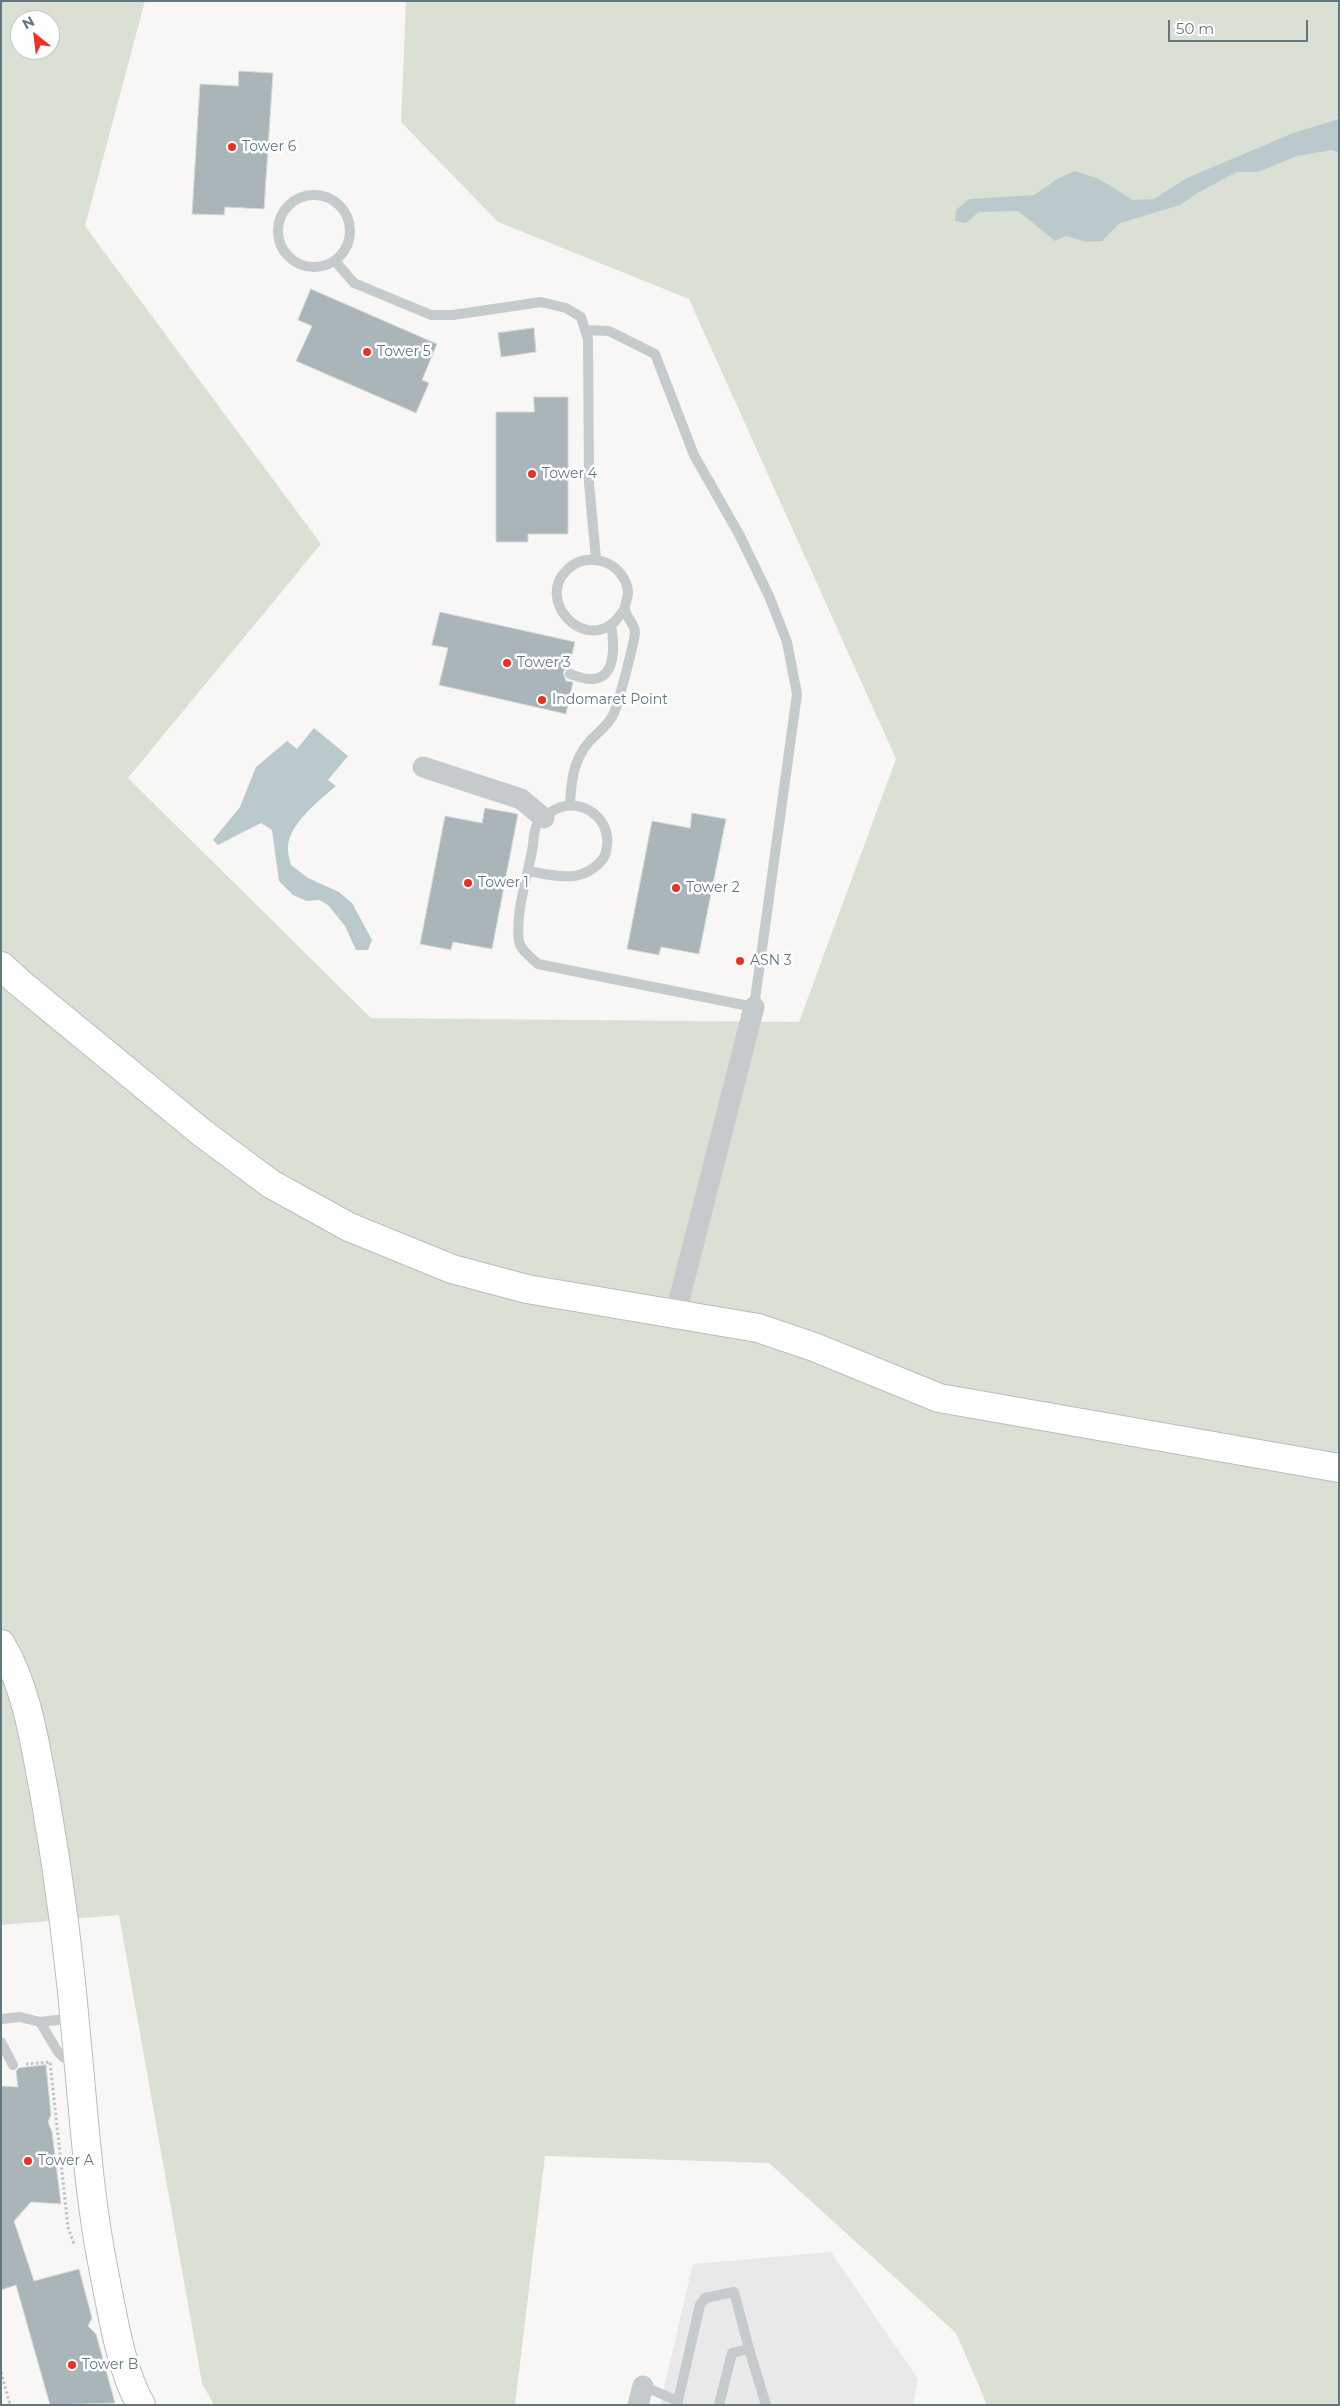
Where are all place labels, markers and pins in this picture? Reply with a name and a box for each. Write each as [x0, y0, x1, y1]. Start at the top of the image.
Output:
place label: Tower 6 [242, 139, 296, 155]
marker: Tower 6 [226, 141, 238, 153]
place label: Tower 5 [377, 344, 431, 360]
marker: Tower 5 [361, 346, 373, 358]
place label: Tower 4 [542, 466, 597, 482]
marker: Tower 4 [526, 468, 538, 480]
place label: Tower 3 [517, 655, 571, 671]
marker: Tower 3 [501, 657, 513, 669]
place label: Indomaret Point [552, 692, 668, 708]
marker: Indomaret Point [536, 694, 548, 706]
place label: Tower 1 [478, 875, 529, 891]
marker: Tower 1 [462, 877, 474, 889]
place label: Tower 2 [686, 880, 740, 896]
marker: Tower 2 [670, 882, 682, 894]
place label: ASN 3 [750, 953, 792, 969]
marker: ASN 3 [734, 955, 746, 967]
place label: Tower A [38, 2153, 94, 2169]
marker: Tower A [22, 2155, 34, 2167]
place label: Tower B [82, 2357, 138, 2373]
marker: Tower B [66, 2359, 78, 2371]

